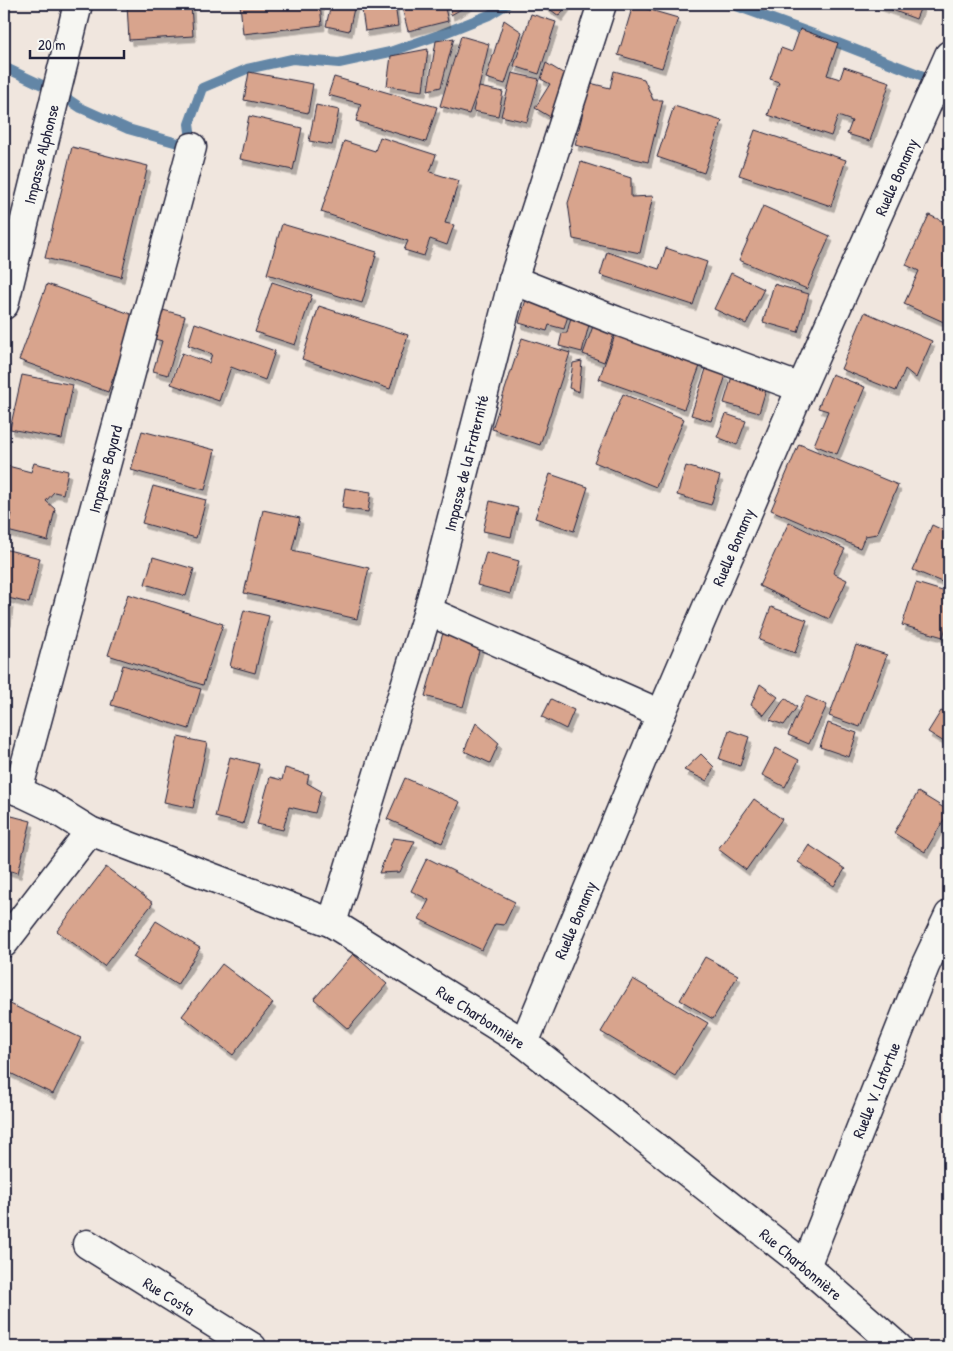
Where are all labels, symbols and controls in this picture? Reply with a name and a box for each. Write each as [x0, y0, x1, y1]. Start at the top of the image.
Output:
scale bar [30, 28, 124, 60]
text: 20 m [38, 34, 65, 55]
street label: Impasse Alphonse [18, 101, 64, 206]
street label: Ruelle Bonamy [869, 135, 923, 219]
street label: Impasse de la Fraternité [438, 392, 494, 533]
street label: Impasse Bayard [83, 423, 127, 515]
street label: Ruelle Bonamy [707, 504, 759, 589]
street label: Ruelle Bonamy [549, 877, 601, 962]
street label: Rue Charbonnière [432, 980, 530, 1054]
street label: Ruelle V. Latortue [847, 1038, 905, 1141]
street label: Rue Charbonnière [755, 1223, 847, 1305]
street label: Rue Costa [139, 1272, 199, 1320]

